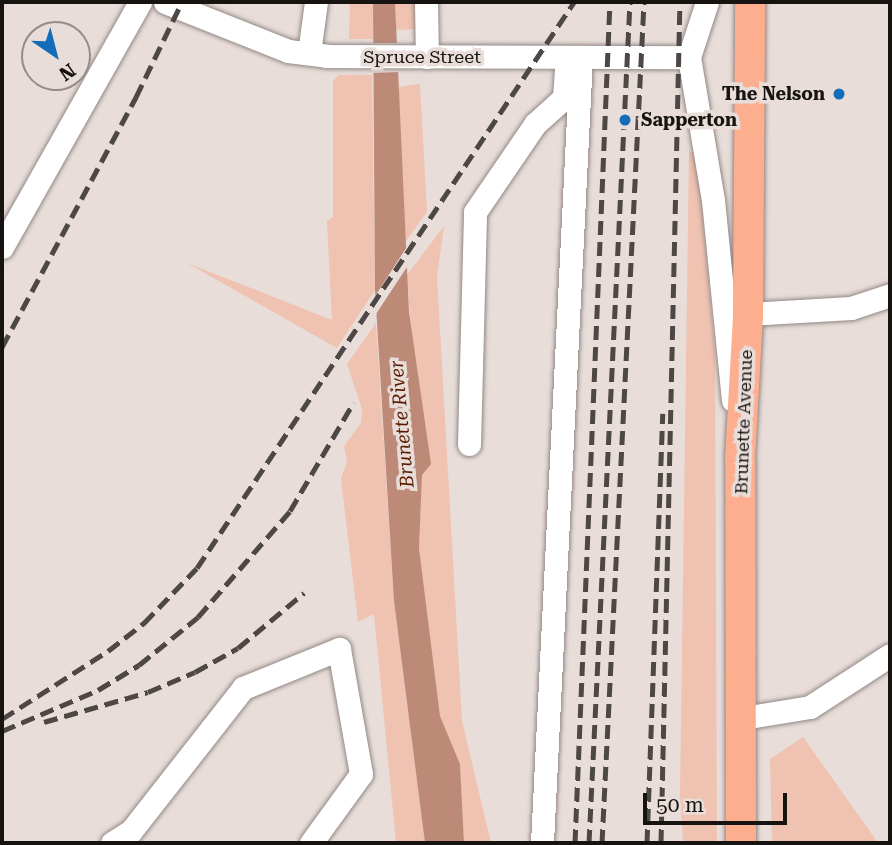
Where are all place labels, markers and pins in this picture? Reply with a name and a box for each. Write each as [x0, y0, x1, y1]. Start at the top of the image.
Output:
place label: The Nelson [722, 83, 825, 105]
marker: The Nelson [831, 86, 847, 102]
place label: Sapperton [641, 109, 737, 131]
marker: Sapperton [615, 110, 635, 130]

